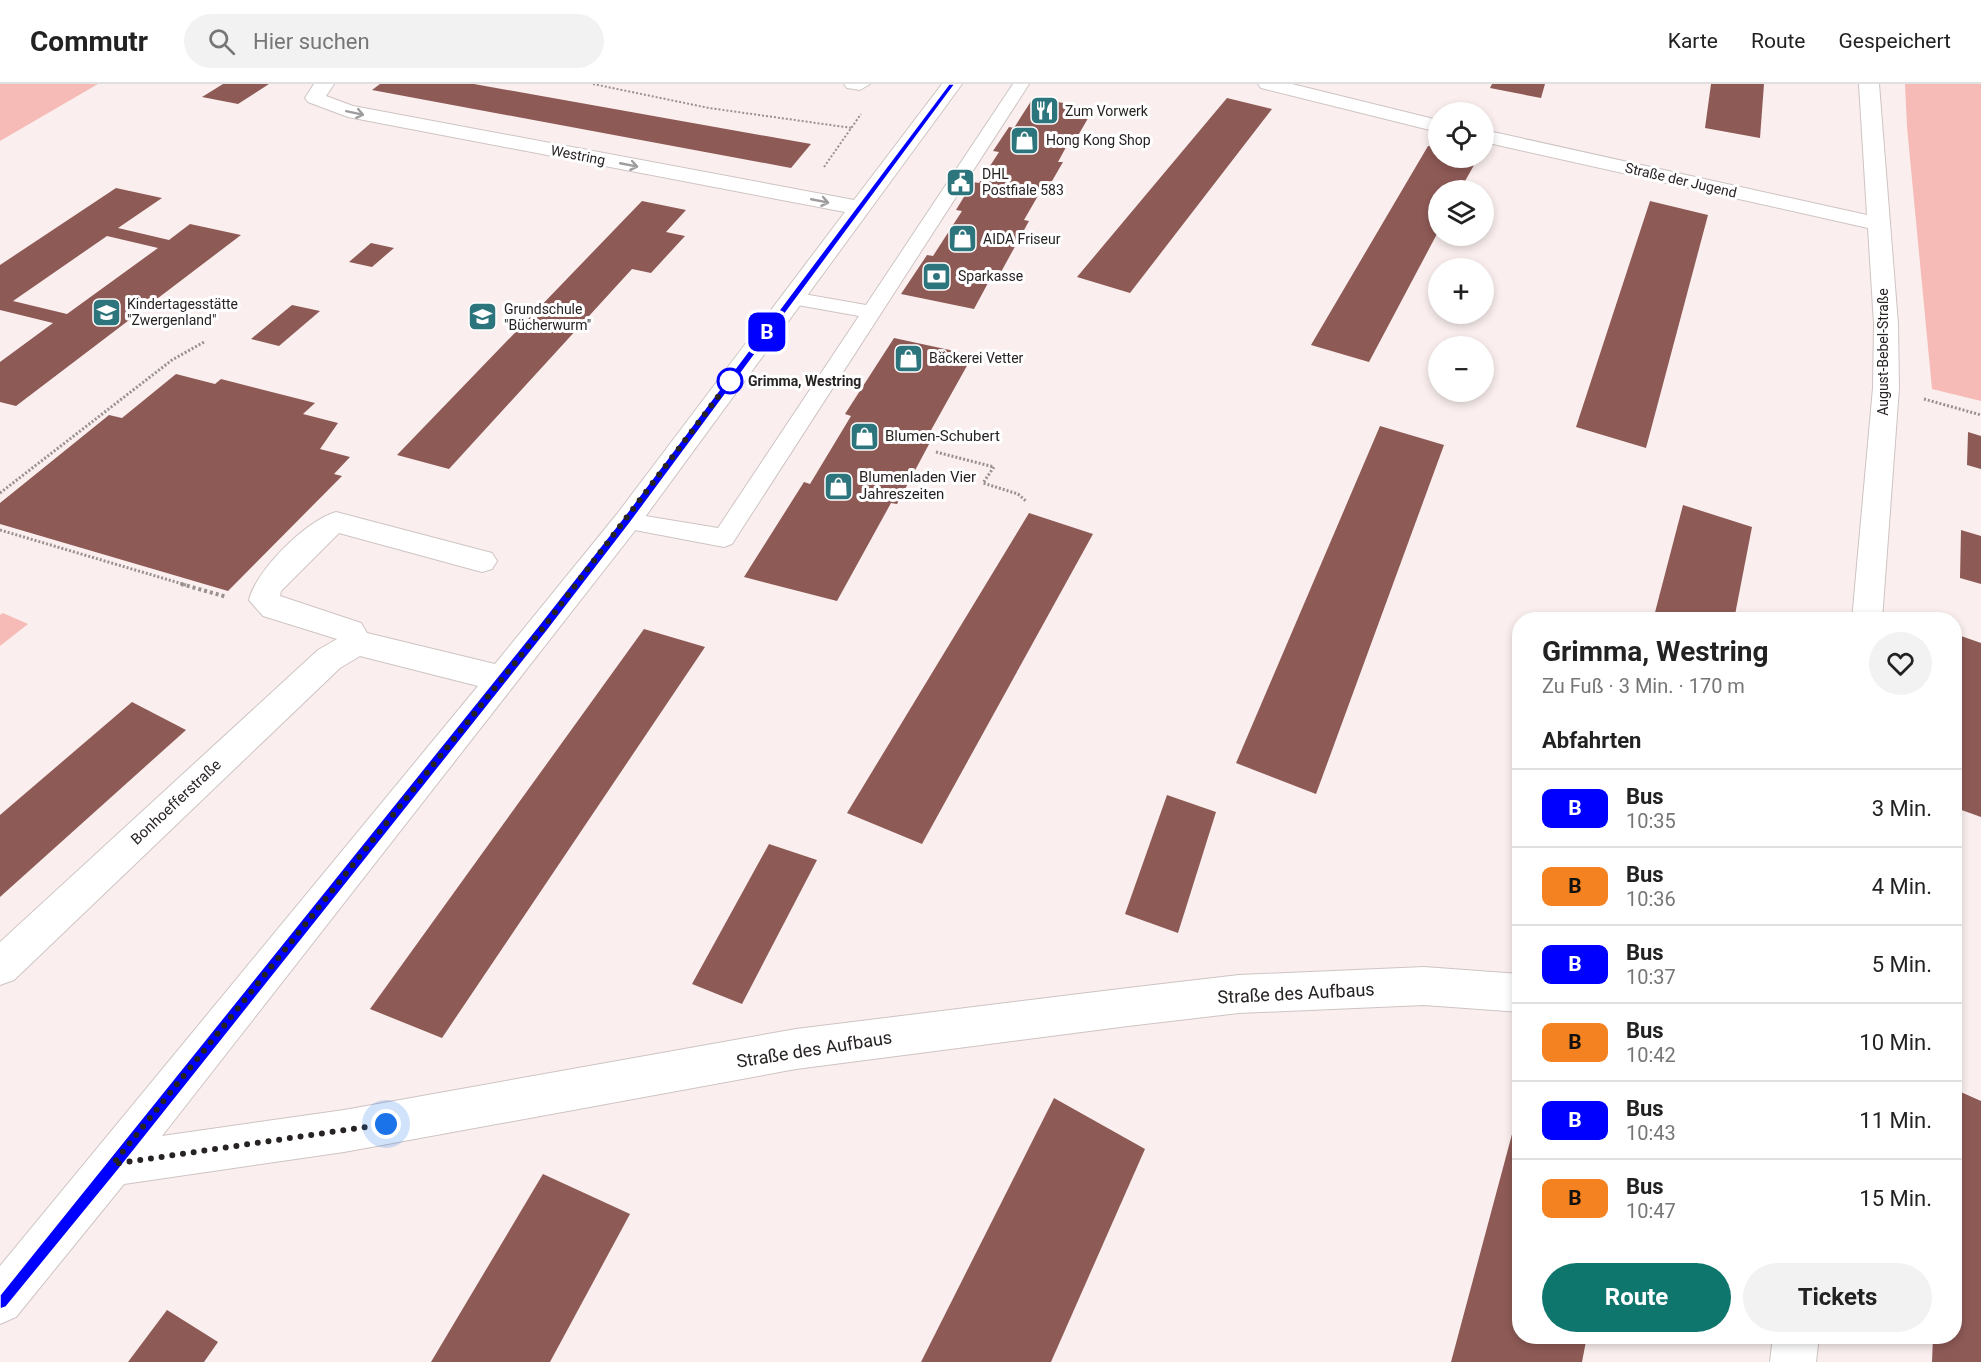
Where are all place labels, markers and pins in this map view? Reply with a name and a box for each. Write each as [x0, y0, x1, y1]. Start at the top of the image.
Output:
restaurant icon: Zum Vorwerk [1028, 95, 1060, 127]
place label: Zum Vorwerk [1065, 103, 1149, 119]
shop icon: Hong Kong Shop [1009, 124, 1041, 156]
place label: Hong Kong Shop [1046, 132, 1151, 148]
public building icon: DHL Postfiale 583 [945, 166, 977, 198]
place label: DHL Postfiale 583 [982, 166, 1064, 198]
shop icon: AIDA Friseur [946, 223, 978, 255]
place label: AIDA Friseur [983, 231, 1061, 247]
bank icon: Sparkasse [921, 260, 953, 292]
place label: Sparkasse [958, 268, 1023, 284]
school or university icon: Kindertagesstätte "Zwergenland" [90, 296, 122, 328]
place label: Kindertagesstätte "Zwergenland" [127, 296, 238, 328]
school or university icon: Grundschule "Bücherwurm" [467, 301, 499, 333]
place label: Grundschule "Bücherwurm" [504, 301, 591, 333]
shop icon: Bäckerei Vetter [892, 342, 924, 374]
place label: Bäckerei Vetter [929, 350, 1024, 366]
marker: Grimma, Westring [717, 368, 743, 394]
place label: Grimma, Westring [748, 373, 861, 389]
shop icon: Blumen-Schubert [848, 420, 880, 452]
place label: Blumen-Schubert [885, 427, 1000, 445]
place label: Blumenladen Vier Jahreszeiten [859, 468, 976, 503]
shop icon: Blumenladen Vier Jahreszeiten [822, 470, 854, 502]

